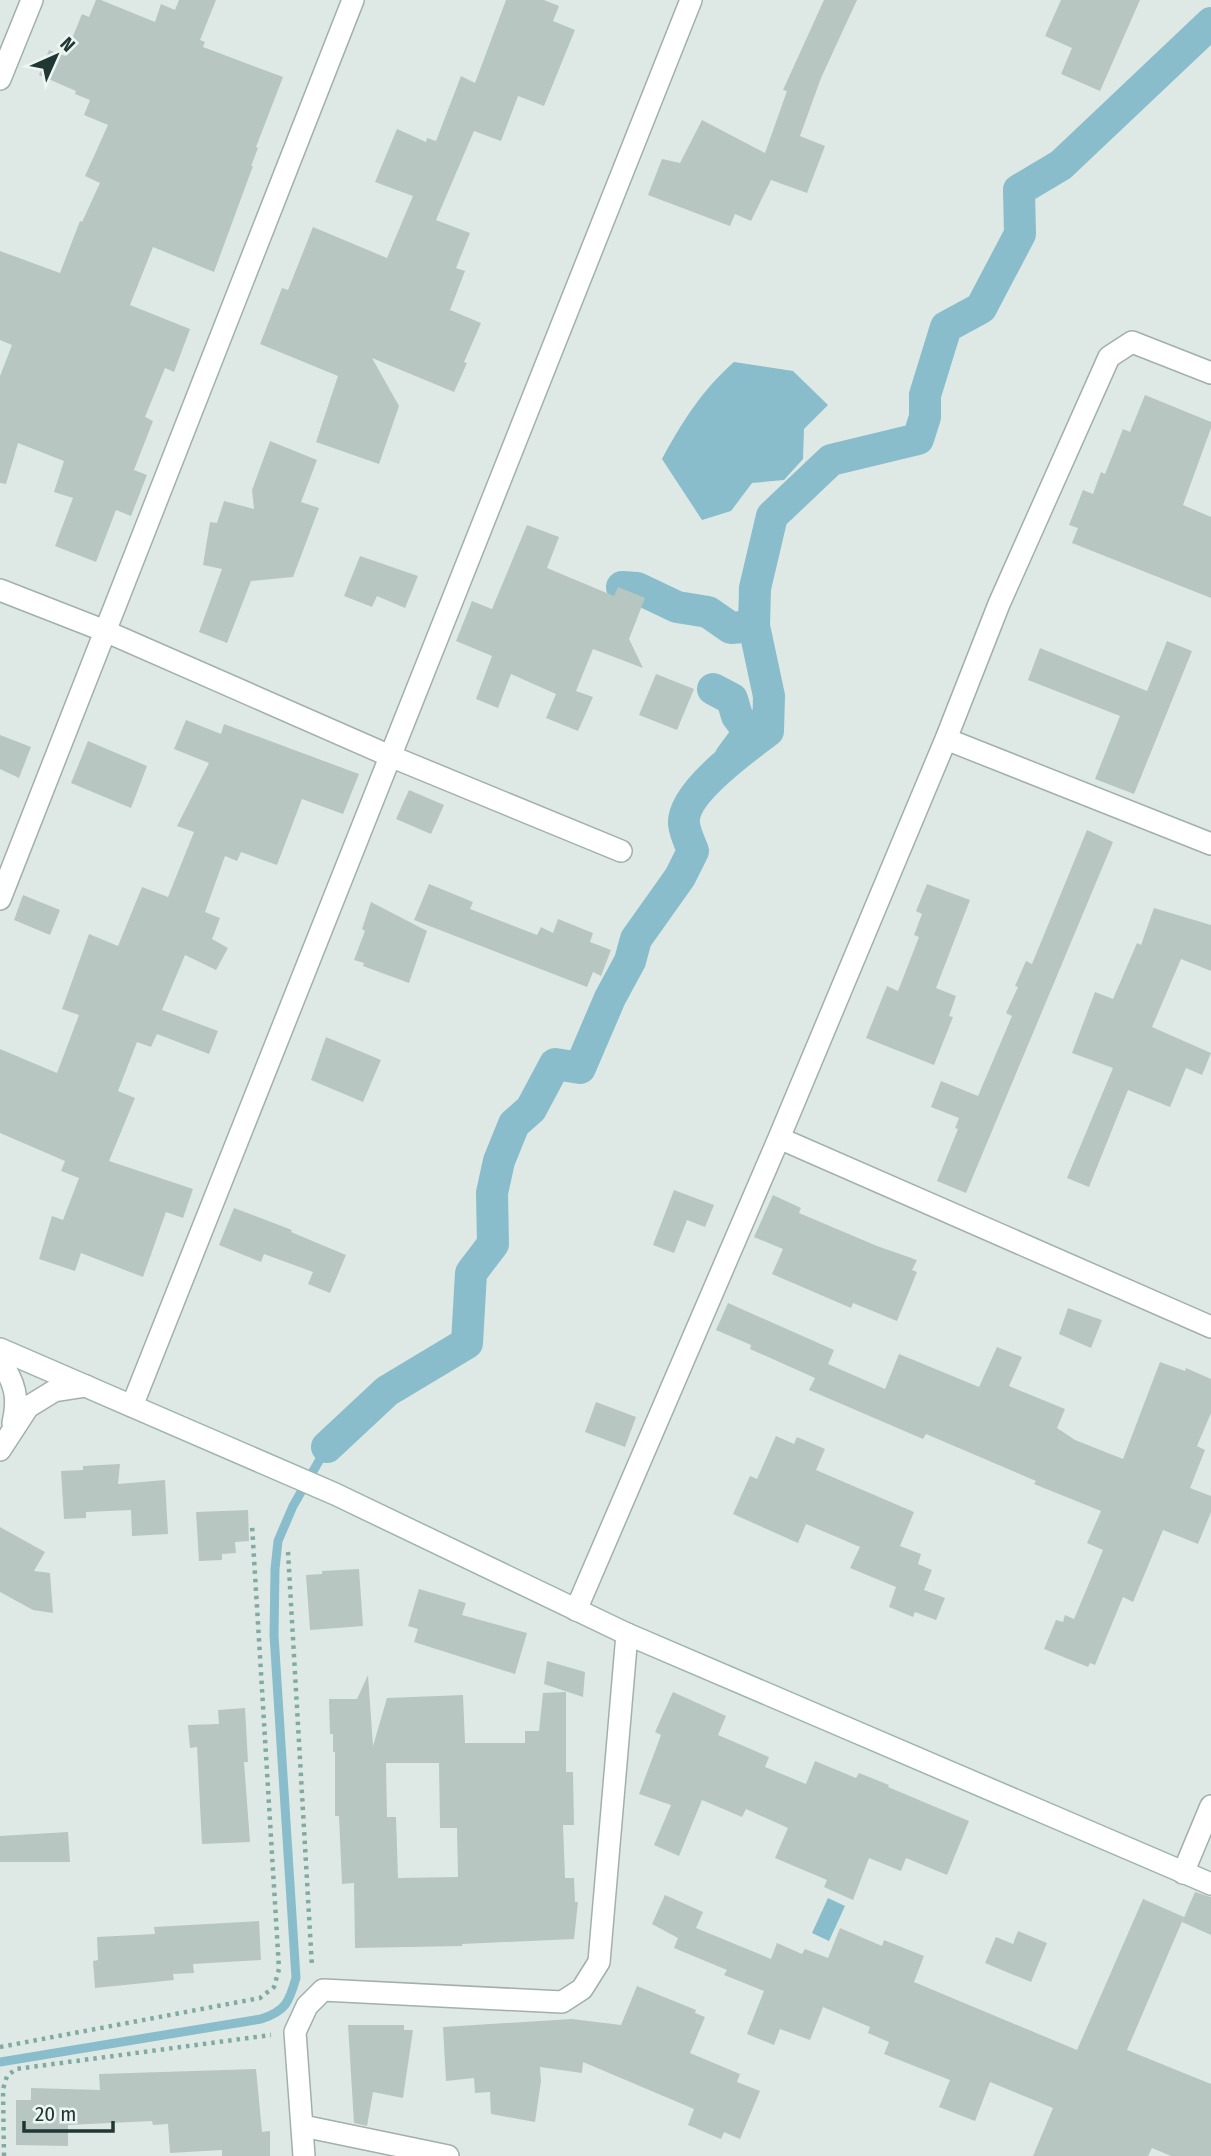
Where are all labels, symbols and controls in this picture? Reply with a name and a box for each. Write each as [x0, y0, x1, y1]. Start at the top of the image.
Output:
north arrow [21, 21, 91, 91]
text: N [56, 32, 80, 56]
scale bar [24, 2090, 114, 2134]
text: 20 m [35, 2101, 76, 2127]

